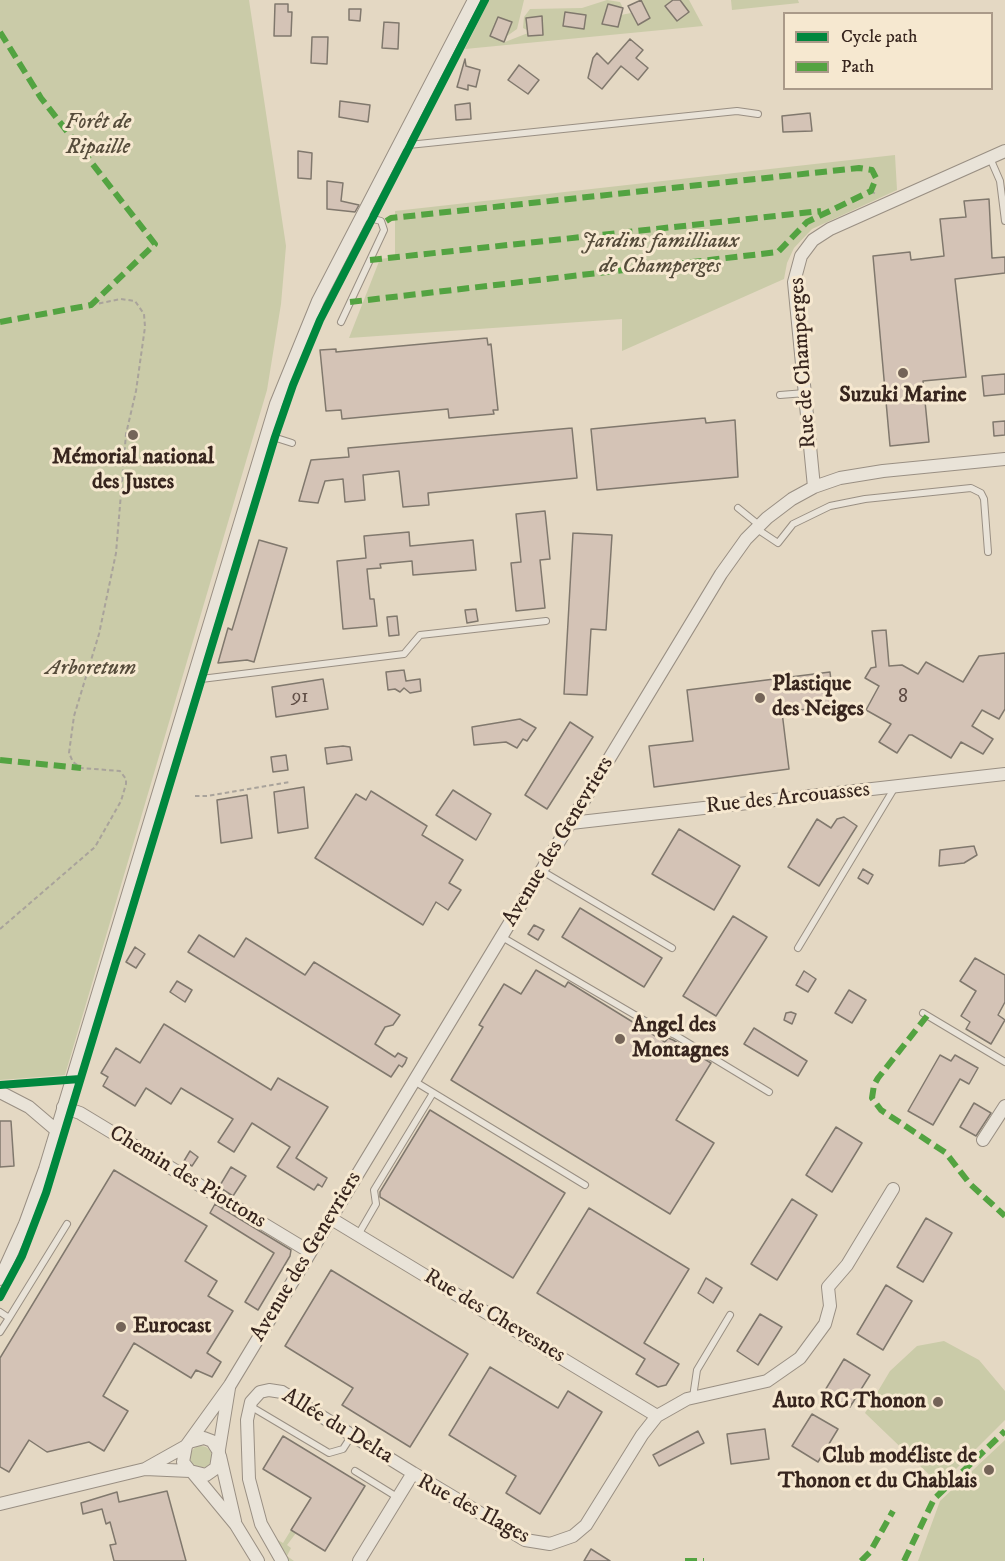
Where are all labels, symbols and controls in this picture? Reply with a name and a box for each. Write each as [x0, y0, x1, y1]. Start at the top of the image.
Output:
legend [783, 12, 993, 90]
text: Cycle path [841, 26, 918, 48]
text: Path [841, 56, 874, 78]
park label: Forêt de Ripaille [65, 110, 131, 162]
park label: Jardins familliaux de Champerges [581, 229, 739, 280]
street label: Rue de Champerges [785, 277, 823, 449]
marker: Suzuki Marine [896, 366, 910, 380]
place label: Suzuki Marine [839, 383, 967, 409]
marker: Mémorial national des Justes [126, 428, 140, 442]
place label: Mémorial national des Justes [52, 445, 214, 496]
park label: Arboretum [46, 656, 136, 682]
place label: Plastique des Neiges [772, 672, 864, 724]
house number: 91 [291, 686, 309, 710]
house number: 8 [898, 686, 908, 710]
marker: Plastique des Neiges [753, 691, 767, 705]
street label: Avenue des Genevriers [498, 752, 620, 932]
street label: Rue des Arcouasses [705, 777, 871, 821]
place label: Angel des Montagnes [632, 1013, 729, 1064]
marker: Angel des Montagnes [613, 1032, 627, 1046]
street label: Chemin des Piottons [104, 1121, 270, 1235]
street label: Avenue des Genevriers [246, 1167, 368, 1347]
street label: Rue des Chevesnes [418, 1264, 570, 1370]
place label: Eurocast [133, 1314, 211, 1340]
marker: Eurocast [114, 1320, 128, 1334]
street label: Allée du Delta [277, 1384, 397, 1470]
place label: Auto RC Thonon [773, 1389, 926, 1415]
marker: Auto RC Thonon [931, 1395, 945, 1409]
place label: Club modéliste de Thonon et du Chablais [778, 1444, 977, 1496]
marker: Club modéliste de Thonon et du Chablais [982, 1463, 996, 1477]
street label: Rue des Ilages [412, 1469, 534, 1551]

